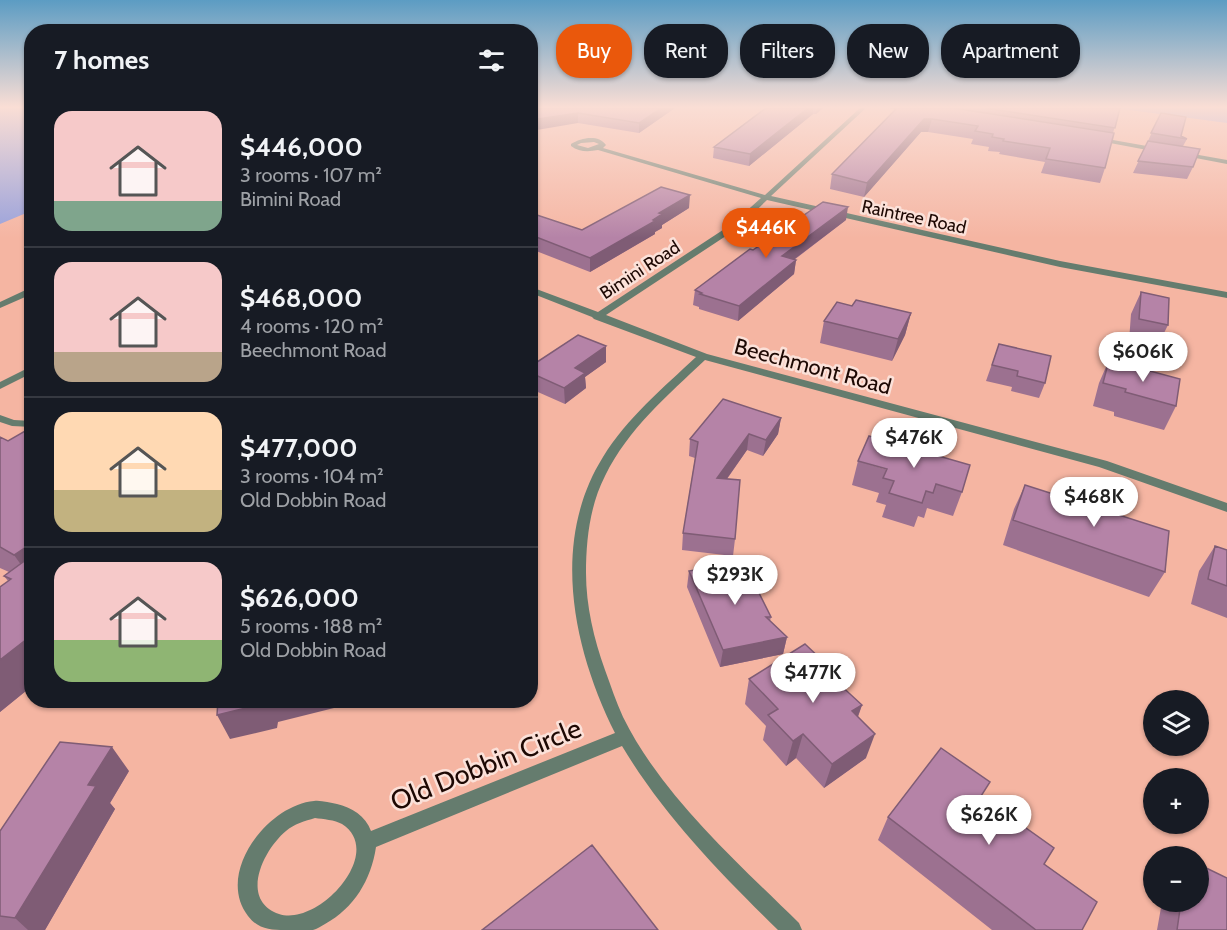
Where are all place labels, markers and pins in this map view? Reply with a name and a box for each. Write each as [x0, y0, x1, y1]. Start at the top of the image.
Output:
pin: $446K [724, 208, 808, 259]
pin: $606K [1101, 332, 1185, 383]
pin: $476K [872, 418, 956, 469]
pin: $468K [1052, 477, 1136, 528]
pin: $293K [693, 555, 777, 606]
pin: $477K [771, 653, 855, 704]
pin: $626K [947, 795, 1031, 846]

